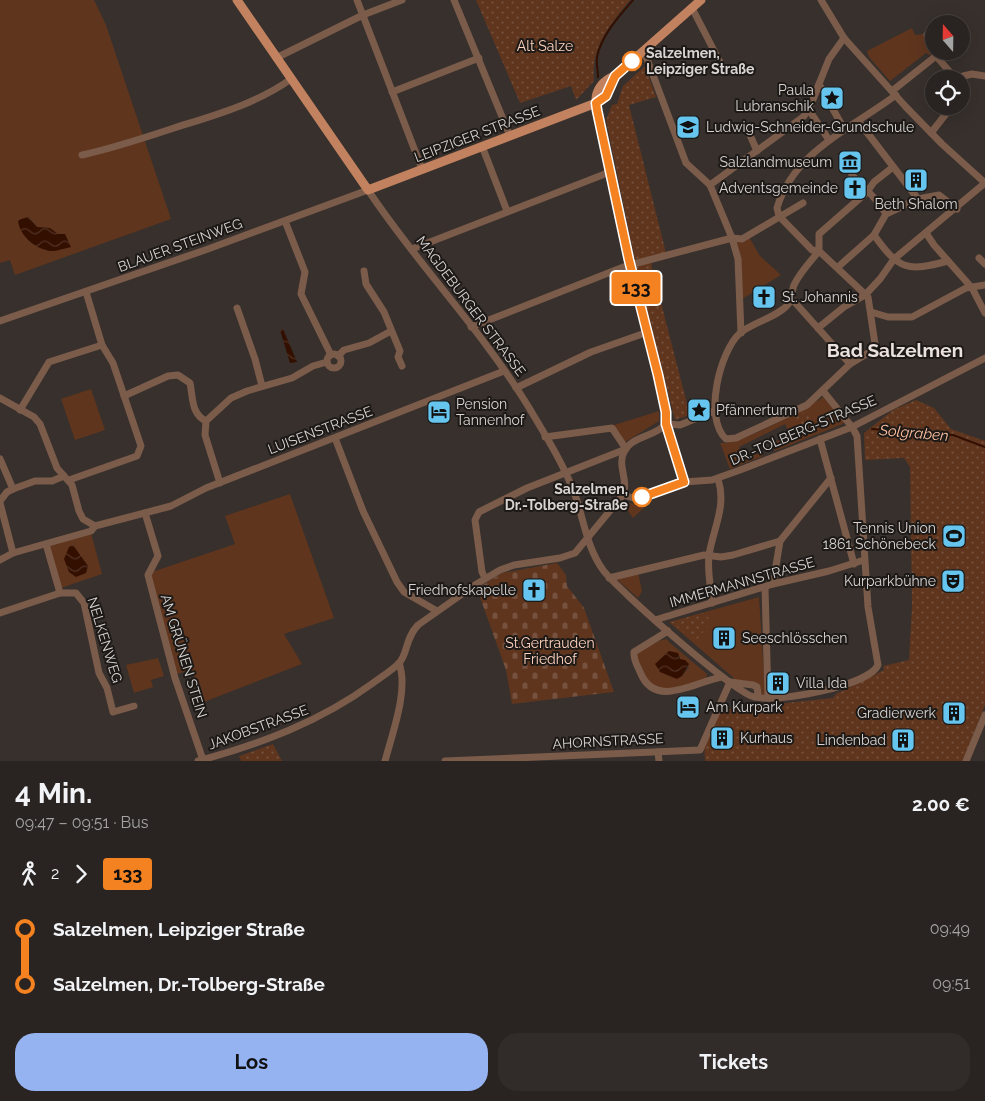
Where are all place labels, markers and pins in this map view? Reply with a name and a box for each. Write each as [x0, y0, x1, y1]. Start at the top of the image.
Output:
place label: Salzelmen, Leipziger Straße [646, 45, 755, 77]
marker: Salzelmen, Leipziger Straße [622, 51, 642, 71]
place label: Paula Lubranschik [735, 82, 815, 114]
place icon: Paula Lubranschik [819, 85, 845, 111]
school or university icon: Ludwig-Schneider-Grundschule [675, 114, 701, 140]
place label: Ludwig-Schneider-Grundschule [706, 119, 914, 135]
museum icon: Salzlandmuseum [837, 149, 863, 175]
place label: Salzlandmuseum [720, 154, 832, 170]
building icon: Beth Shalom [903, 167, 929, 193]
church icon: Adventsgemeinde [842, 175, 868, 201]
place label: Adventsgemeinde [719, 180, 838, 196]
place label: Beth Shalom [874, 196, 958, 212]
church icon: St. Johannis [751, 284, 777, 310]
place label: St. Johannis [782, 289, 858, 305]
place label: Pension Tannenhof [456, 396, 526, 428]
place icon: Pfännerturm [686, 397, 712, 423]
hotel icon: Pension Tannenhof [426, 399, 452, 425]
place label: Pfännerturm [716, 402, 797, 418]
place label: Salzelmen, Dr.-Tolberg-Straße [505, 481, 629, 513]
marker: Salzelmen, Dr.-Tolberg-Straße [632, 487, 652, 507]
place label: Tennis Union 1861 Schönebeck [823, 520, 937, 552]
sports icon: Tennis Union 1861 Schönebeck [941, 523, 967, 549]
theatre icon: Kurparkbühne [940, 568, 966, 594]
place label: Kurparkbühne [844, 573, 936, 589]
church icon: Friedhofskapelle [521, 577, 547, 603]
place label: Friedhofskapelle [408, 582, 516, 598]
building icon: Seeschlösschen [711, 625, 737, 651]
place label: Seeschlösschen [742, 630, 847, 646]
building icon: Villa Ida [765, 670, 791, 696]
place label: Villa Ida [796, 675, 847, 691]
hotel icon: Am Kurpark [675, 694, 701, 720]
place label: Am Kurpark [706, 699, 783, 715]
building icon: Gradierwerk [941, 700, 967, 726]
place label: Gradierwerk [857, 705, 937, 721]
building icon: Kurhaus [709, 725, 735, 751]
building icon: Lindenbad [890, 727, 916, 753]
place label: Kurhaus [740, 730, 793, 746]
place label: Lindenbad [817, 732, 886, 748]

